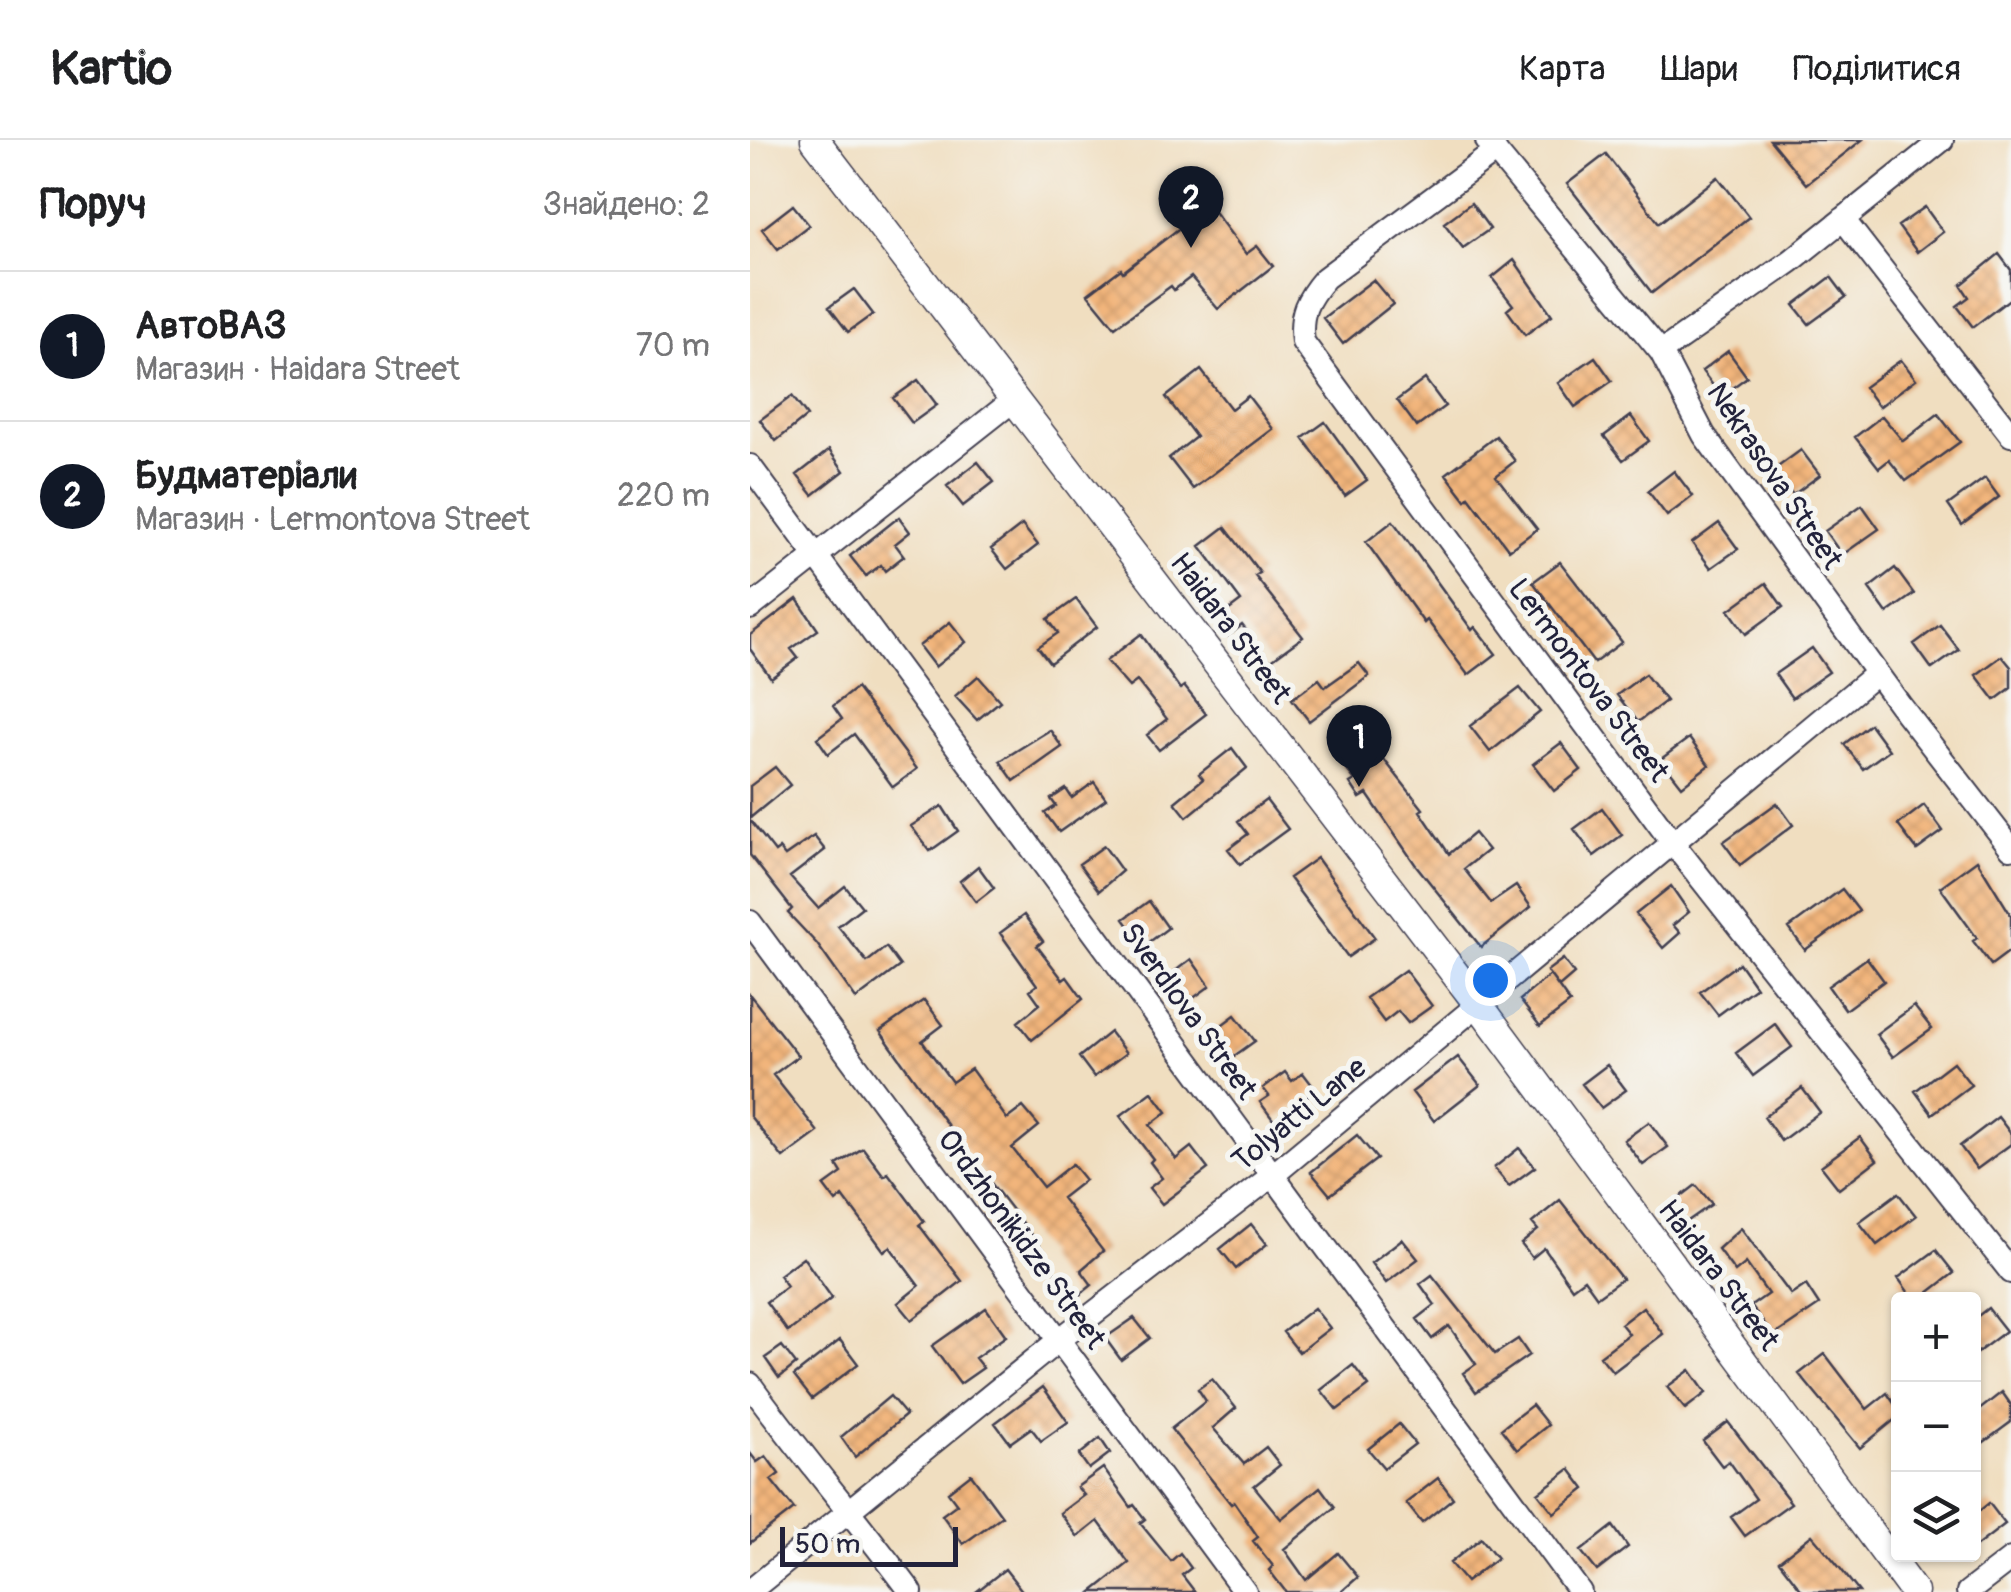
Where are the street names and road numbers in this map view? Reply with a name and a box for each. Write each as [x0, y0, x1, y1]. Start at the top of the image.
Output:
street label: Nekrasova Street [1699, 376, 1851, 577]
street label: Haidara Street [1162, 546, 1300, 712]
street label: Lermontova Street [1500, 571, 1678, 790]
street label: Sverdlova Street [1112, 916, 1266, 1108]
street label: Tolyatti Lane [1225, 1049, 1374, 1180]
street label: Ordzhonikidze Street [929, 1122, 1114, 1357]
street label: Haidara Street [1650, 1193, 1788, 1359]

